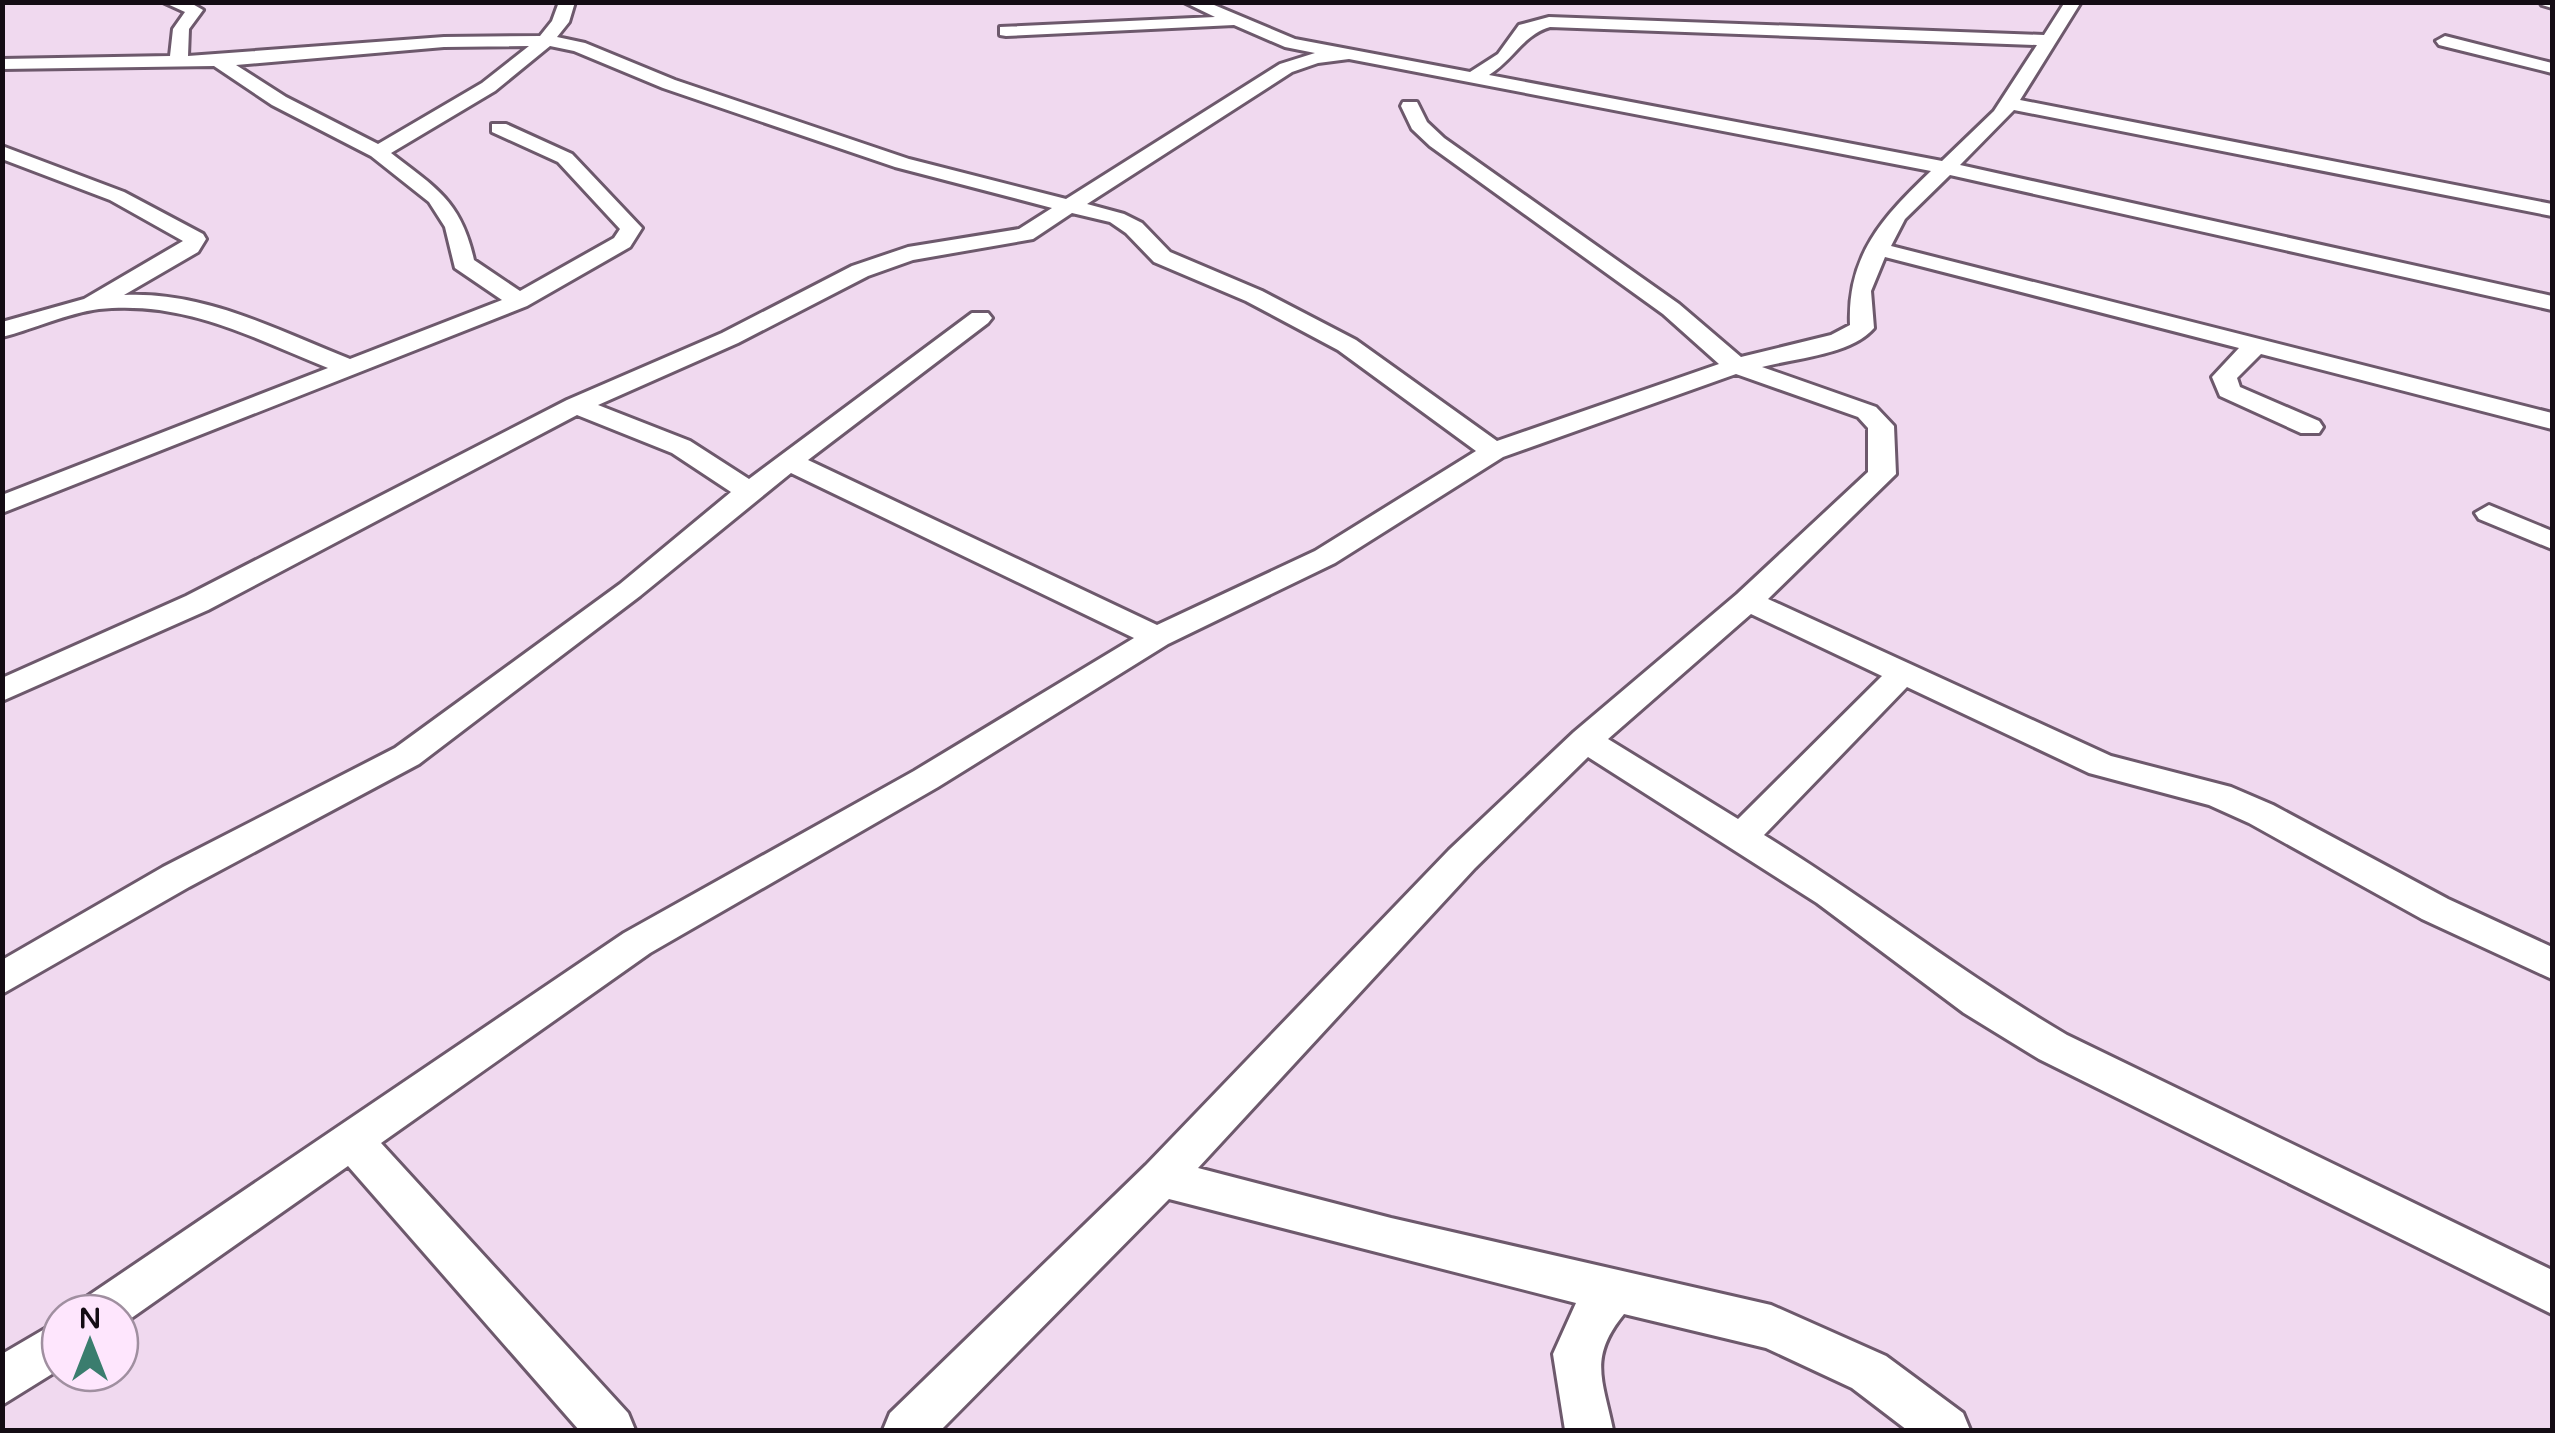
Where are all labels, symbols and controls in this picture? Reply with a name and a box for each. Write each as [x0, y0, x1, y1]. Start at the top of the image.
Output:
north arrow [40, 1293, 140, 1393]
text: N [79, 1302, 101, 1336]

